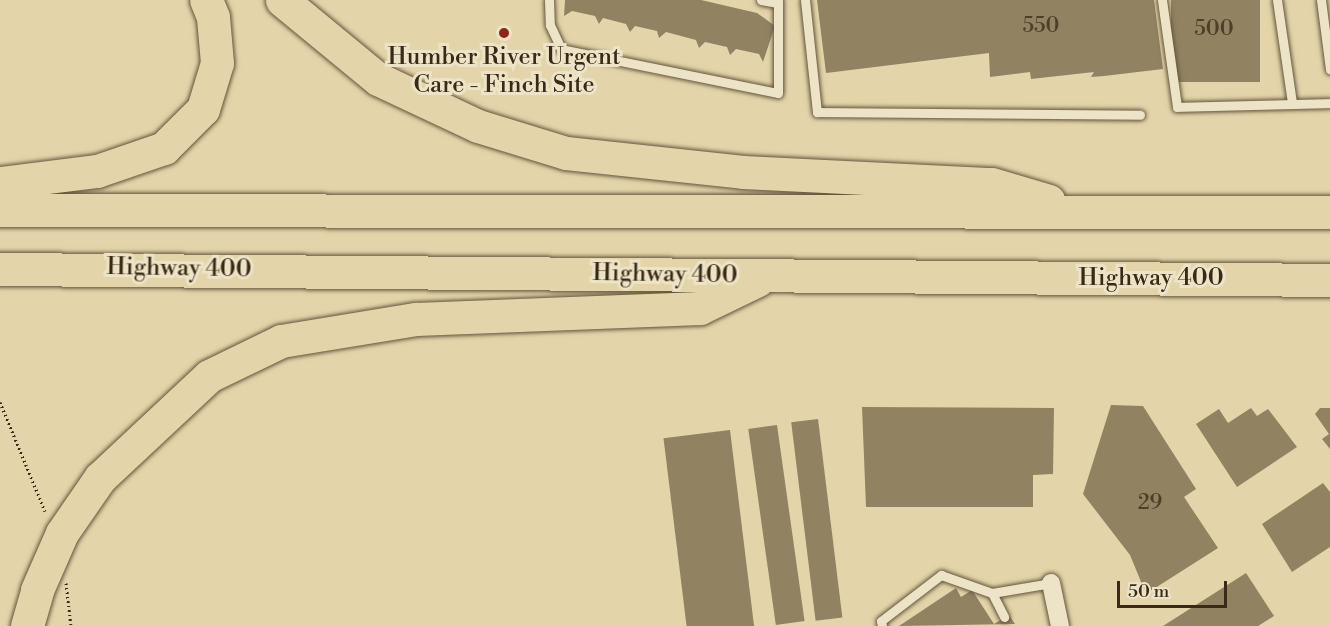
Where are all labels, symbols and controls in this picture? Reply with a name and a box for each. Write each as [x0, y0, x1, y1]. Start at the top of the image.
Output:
house number: 550 [1022, 13, 1060, 39]
house number: 500 [1194, 16, 1234, 42]
marker: Humber River Urgent Care - Finch Site [495, 24, 513, 42]
place label: Humber River Urgent Care - Finch Site [388, 44, 620, 100]
street label: Highway 400 [106, 253, 252, 285]
street label: Highway 400 [592, 259, 738, 291]
street label: Highway 400 [1078, 265, 1224, 293]
house number: 29 [1138, 490, 1162, 516]
scale bar [1120, 569, 1230, 607]
text: 50 m [1128, 580, 1169, 603]

